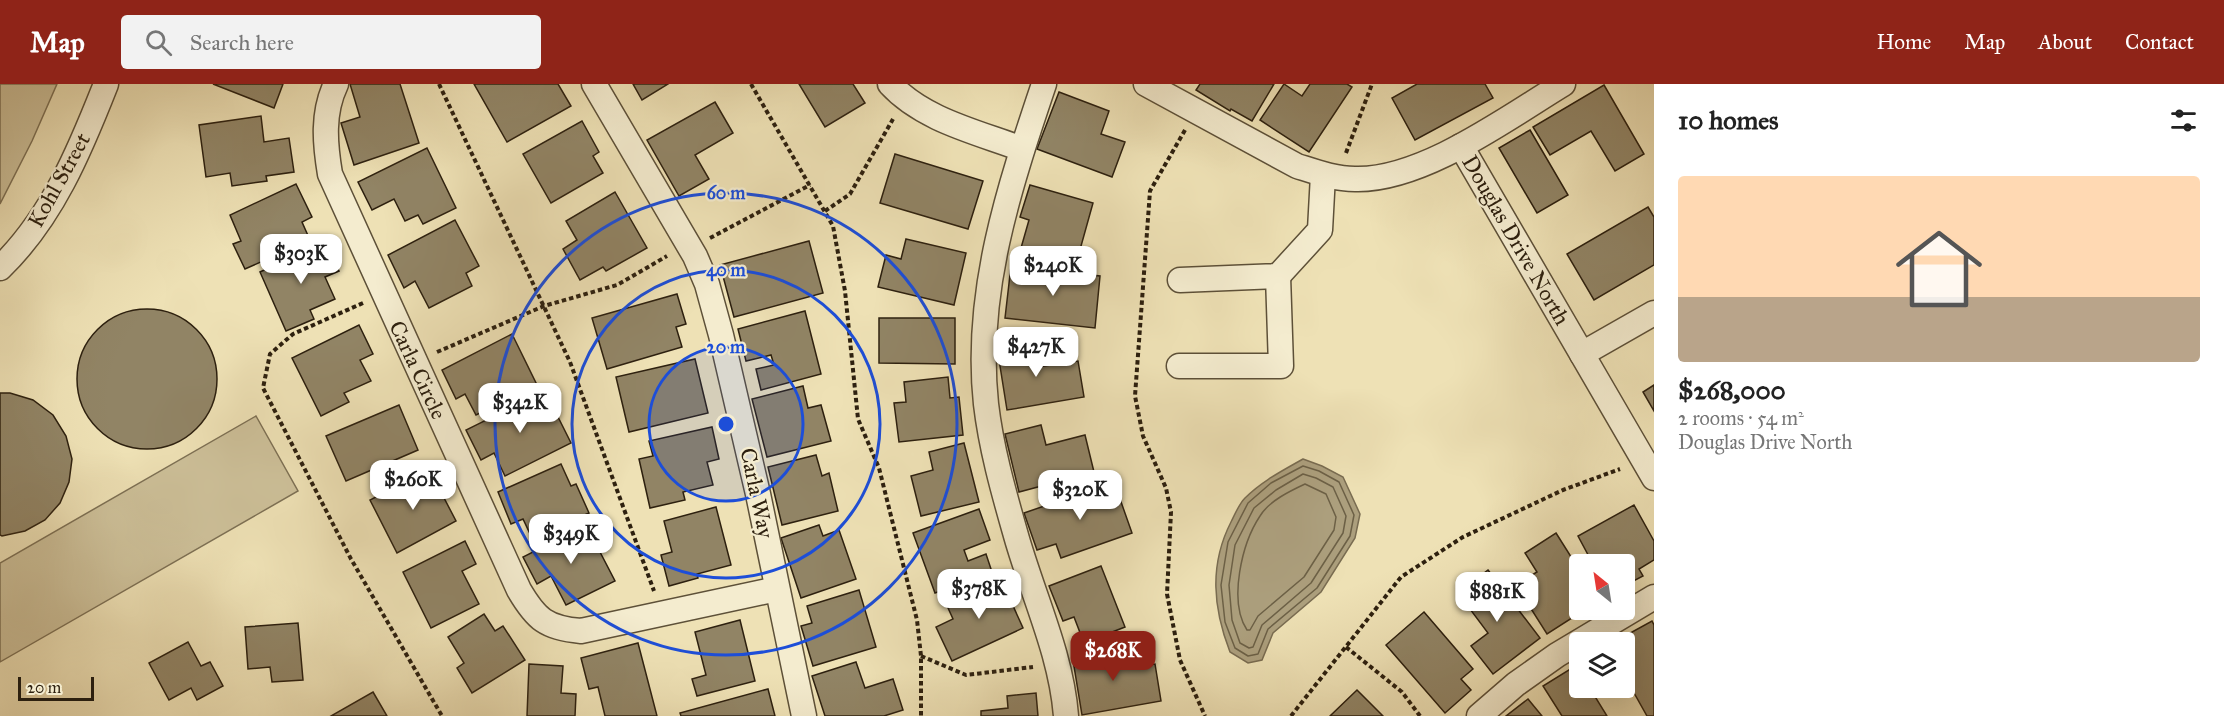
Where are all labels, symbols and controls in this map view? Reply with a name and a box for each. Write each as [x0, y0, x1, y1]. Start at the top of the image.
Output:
search box [121, 15, 541, 69]
text: Map [30, 25, 85, 60]
icon: search [142, 26, 175, 59]
text: Search here [190, 29, 294, 56]
text: Home [1876, 29, 1931, 55]
text: Map [1964, 29, 2005, 55]
text: About [2038, 29, 2092, 55]
text: Contact [2125, 29, 2194, 55]
text: 10 homes [1678, 104, 1779, 136]
icon: filters [2167, 104, 2200, 137]
street label: Kohl Street [22, 128, 96, 232]
street label: Douglas Drive North [1456, 150, 1576, 330]
text: 60 m [707, 182, 746, 204]
icon: home [1885, 215, 1993, 323]
pin: $303K [259, 234, 343, 285]
text: $303K [274, 241, 328, 265]
pin: $240K [1011, 246, 1095, 297]
text: $240K [1024, 253, 1082, 277]
text: 40 m [706, 259, 747, 282]
street label: Carla Circle [383, 316, 453, 424]
pin: $427K [994, 327, 1078, 378]
text: $427K [1007, 334, 1065, 358]
text: 20 m [707, 336, 746, 358]
text: $268,000 [1678, 374, 1786, 406]
pin: $342K [478, 383, 562, 434]
text: $342K [492, 390, 548, 414]
text: 2 rooms · 54 m² [1678, 406, 1804, 430]
centre of rings [716, 414, 736, 434]
text: Douglas Drive North [1678, 430, 1852, 454]
street label: Carla Way [734, 445, 780, 541]
pin: $260K [371, 460, 455, 511]
text: $260K [384, 467, 442, 491]
pin: $320K [1038, 470, 1122, 521]
text: $320K [1052, 477, 1108, 501]
pin: $349K [529, 514, 613, 565]
text: $349K [543, 521, 599, 545]
north arrow [1569, 554, 1635, 620]
map controls [1569, 554, 1635, 698]
pin: $378K [937, 569, 1021, 620]
pin: $881K [1455, 572, 1539, 623]
text: $378K [951, 576, 1007, 600]
text: $881K [1469, 579, 1525, 603]
pin: $268K [1071, 631, 1155, 682]
button: layers [1569, 632, 1635, 698]
text: $268K [1085, 638, 1141, 662]
scale bar [18, 674, 94, 702]
text: 20 m [27, 678, 61, 697]

